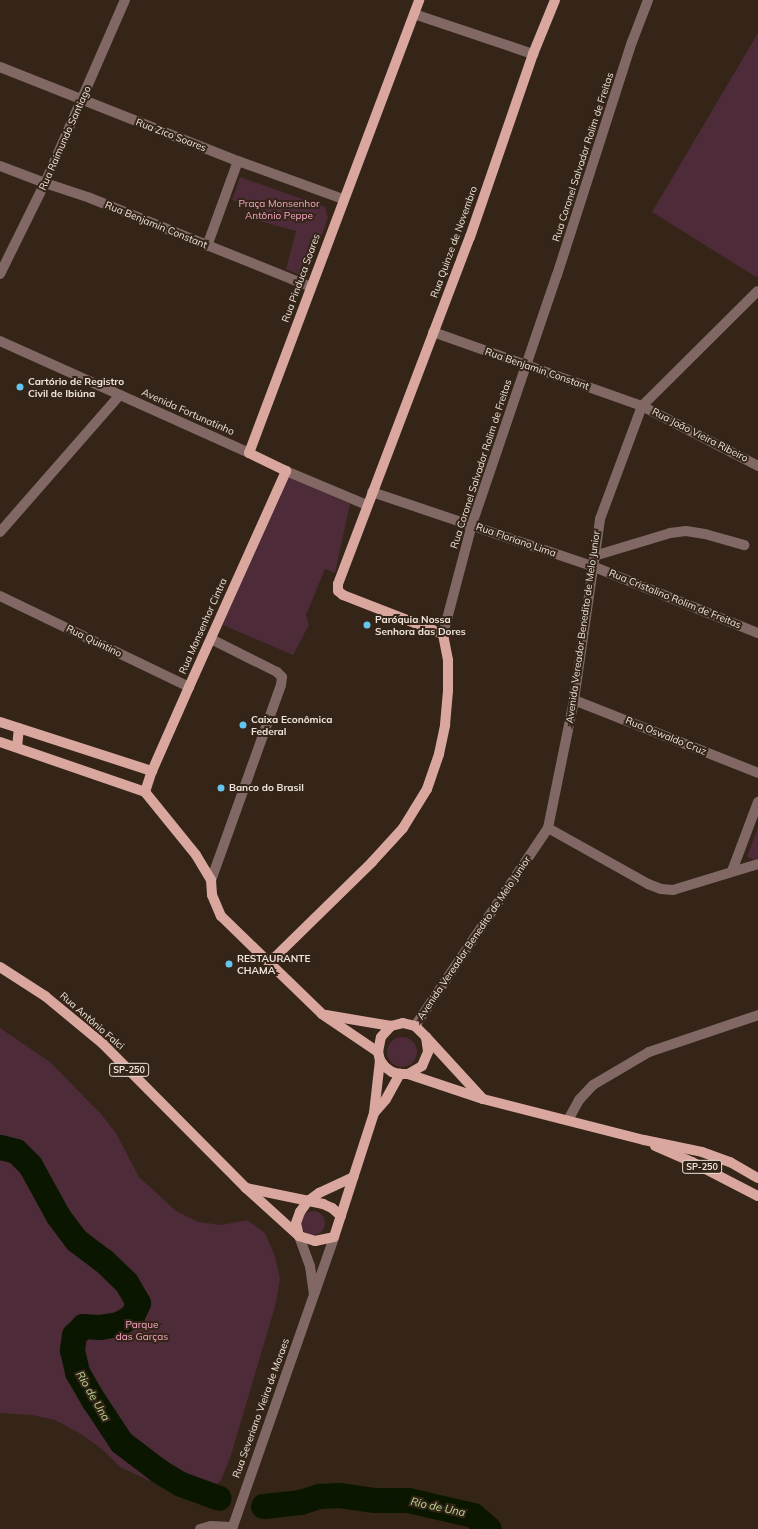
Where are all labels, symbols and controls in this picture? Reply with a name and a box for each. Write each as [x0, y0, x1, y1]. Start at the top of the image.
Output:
street label: Rua Coronel Salvador Rolim de Freitas [550, 71, 616, 243]
street label: Rua Raimundo Santiago [37, 84, 93, 192]
street label: Rua Zico Soares [134, 116, 208, 154]
street label: Rua Quinze de Novembro [428, 184, 480, 300]
park label: Praça Monsenhor Antônio Peppe [238, 197, 320, 220]
street label: Rua Benjamin Constant [103, 199, 209, 251]
street label: Rua Pinduca Soares [279, 232, 323, 324]
street label: Rua Benjamin Constant [483, 346, 591, 392]
place label: Cartório de Registro Civil de Ibiúna [28, 375, 124, 398]
street label: Rua Coronel Salvador Rolim de Freitas [448, 378, 514, 550]
marker: Cartório de Registro Civil de Ibiúna [15, 382, 25, 392]
street label: Avenida Fortunatinho [140, 386, 236, 438]
street label: Rua João Vieira Ribeiro [650, 406, 750, 464]
street label: Rua Floriano Lima [474, 521, 558, 559]
street label: Avenida Vereador Benedito de Melo Junior [564, 530, 602, 724]
street label: Rua Cristalino Rolim de Freitas [607, 567, 743, 631]
street label: Rua Monsenhor Cintra [176, 576, 230, 676]
place label: Paróquia Nossa Senhora das Dores [375, 613, 466, 636]
marker: Paróquia Nossa Senhora das Dores [362, 620, 372, 630]
street label: Rua Quintino [64, 622, 124, 660]
place label: Caixa Econômica Federal [251, 713, 332, 736]
street label: Rua Oswaldo Cruz [624, 714, 708, 758]
marker: Caixa Econômica Federal [238, 720, 248, 730]
place label: Banco do Brasil [229, 782, 304, 794]
marker: Banco do Brasil [216, 783, 226, 793]
street label: Avenida Vereador Benedito de Melo Junior [415, 854, 533, 1022]
place label: RESTAURANTE CHAMA [237, 952, 311, 976]
marker: RESTAURANTE CHAMA [224, 959, 234, 969]
street label: Rua Antônio Falci [57, 990, 127, 1052]
road number: SP-250 [109, 1063, 149, 1077]
road number: SP-250 [682, 1160, 722, 1174]
park label: Parque das Garças [116, 1318, 168, 1342]
street label: Rua Severiano Vieira de Moraes [230, 1337, 292, 1479]
water label: Rio de Una [73, 1368, 113, 1424]
water label: Rio de Una [409, 1495, 467, 1519]

